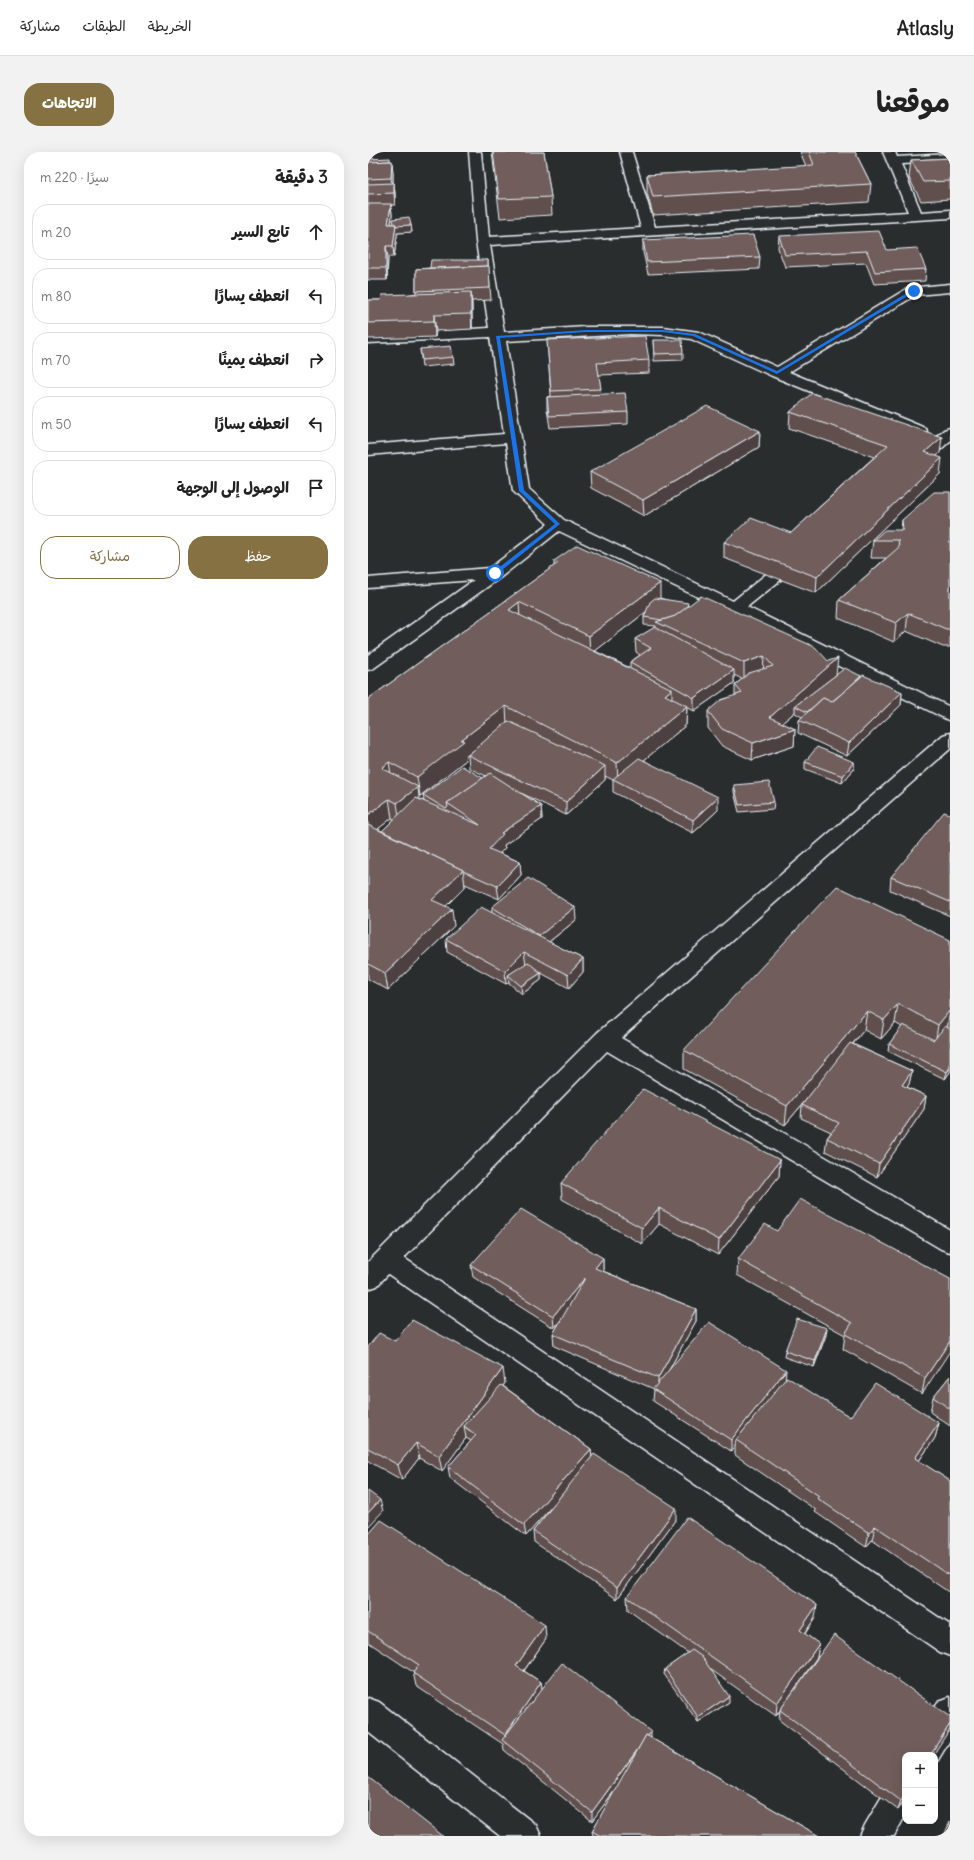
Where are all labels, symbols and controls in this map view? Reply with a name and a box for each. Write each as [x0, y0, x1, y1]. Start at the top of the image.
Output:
text: Atlasly [897, 16, 954, 40]
text: مشاركة [20, 17, 60, 35]
text: الطبقات [82, 17, 126, 35]
text: الخريطة [148, 17, 191, 35]
button: الاتجاهات [24, 83, 114, 126]
text: موقعنا [876, 84, 950, 120]
text: 3 دقيقة [275, 166, 328, 188]
text: سيرًا · 220 m [40, 169, 109, 186]
icon: ahead [305, 221, 327, 243]
text: تابع السير [232, 222, 289, 241]
text: 20 m [41, 224, 71, 241]
route end [905, 282, 923, 300]
icon: left [305, 285, 327, 307]
text: انعطف يسارًا [215, 286, 289, 305]
text: 80 m [41, 288, 72, 305]
icon: right [305, 349, 327, 371]
text: انعطف يمينًا [218, 350, 289, 369]
text: 70 m [41, 352, 70, 369]
icon: left [305, 413, 327, 435]
text: انعطف يسارًا [215, 414, 289, 433]
text: 50 m [41, 416, 72, 433]
icon: arrive [305, 477, 327, 499]
text: الوصول إلى الوجهة [176, 478, 289, 497]
button: مشاركة [40, 536, 180, 579]
button: حفظ [188, 536, 328, 579]
route start [486, 564, 504, 582]
map controls [902, 1752, 938, 1824]
button: + [902, 1752, 938, 1788]
button: − [902, 1788, 938, 1824]

